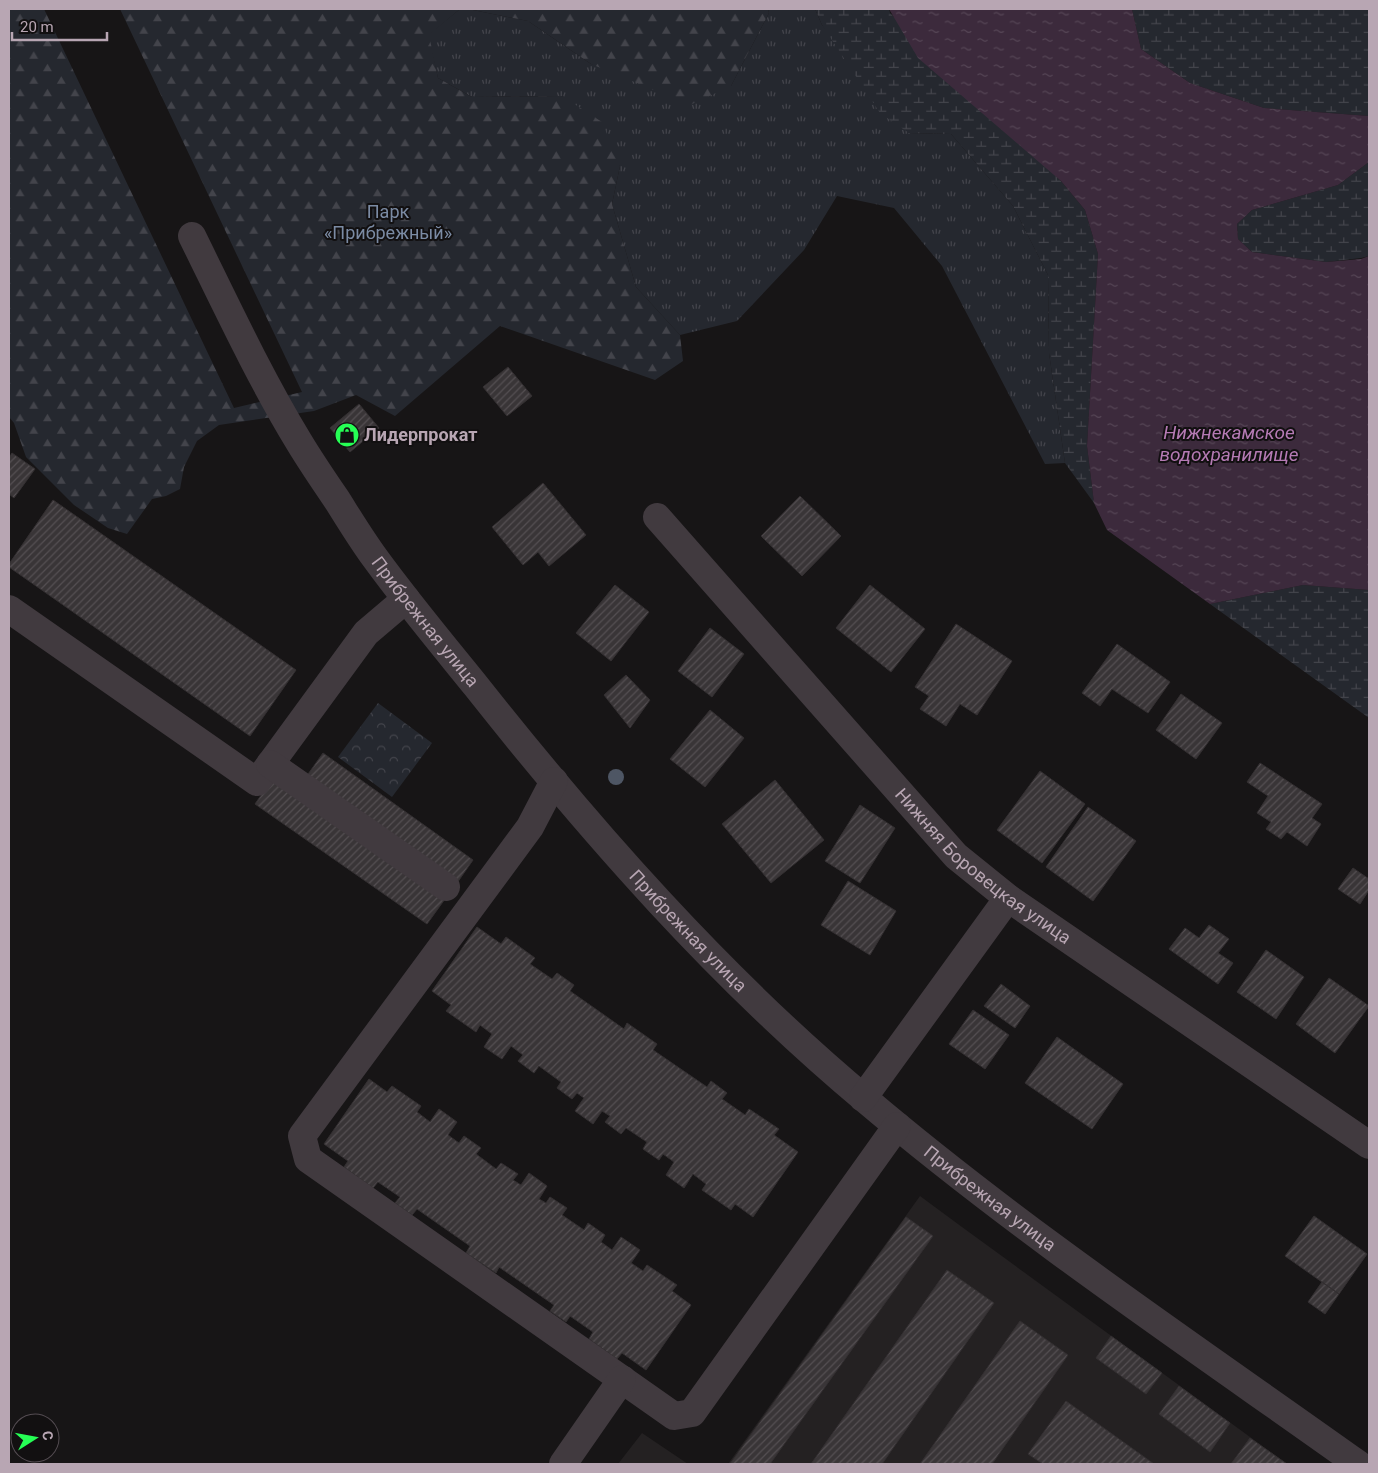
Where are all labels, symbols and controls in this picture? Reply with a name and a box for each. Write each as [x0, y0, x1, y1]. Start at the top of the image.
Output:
scale bar [12, 10, 108, 42]
text: 20 m [20, 18, 54, 36]
park label: Парк «Прибрежный» [324, 201, 452, 243]
water label: Нижнекамское водохранилище [1159, 421, 1299, 466]
shop icon: Лидерпрокат [334, 422, 360, 448]
place label: Лидерпрокат [364, 424, 477, 445]
street label: Прибрежная улица [367, 552, 483, 691]
street label: Нижняя Боровецкая улица [891, 784, 1075, 948]
street label: Прибрежная улица [625, 865, 751, 996]
street label: Прибрежная улица [920, 1141, 1060, 1255]
north arrow [10, 1413, 60, 1463]
text: С [39, 1429, 56, 1442]

